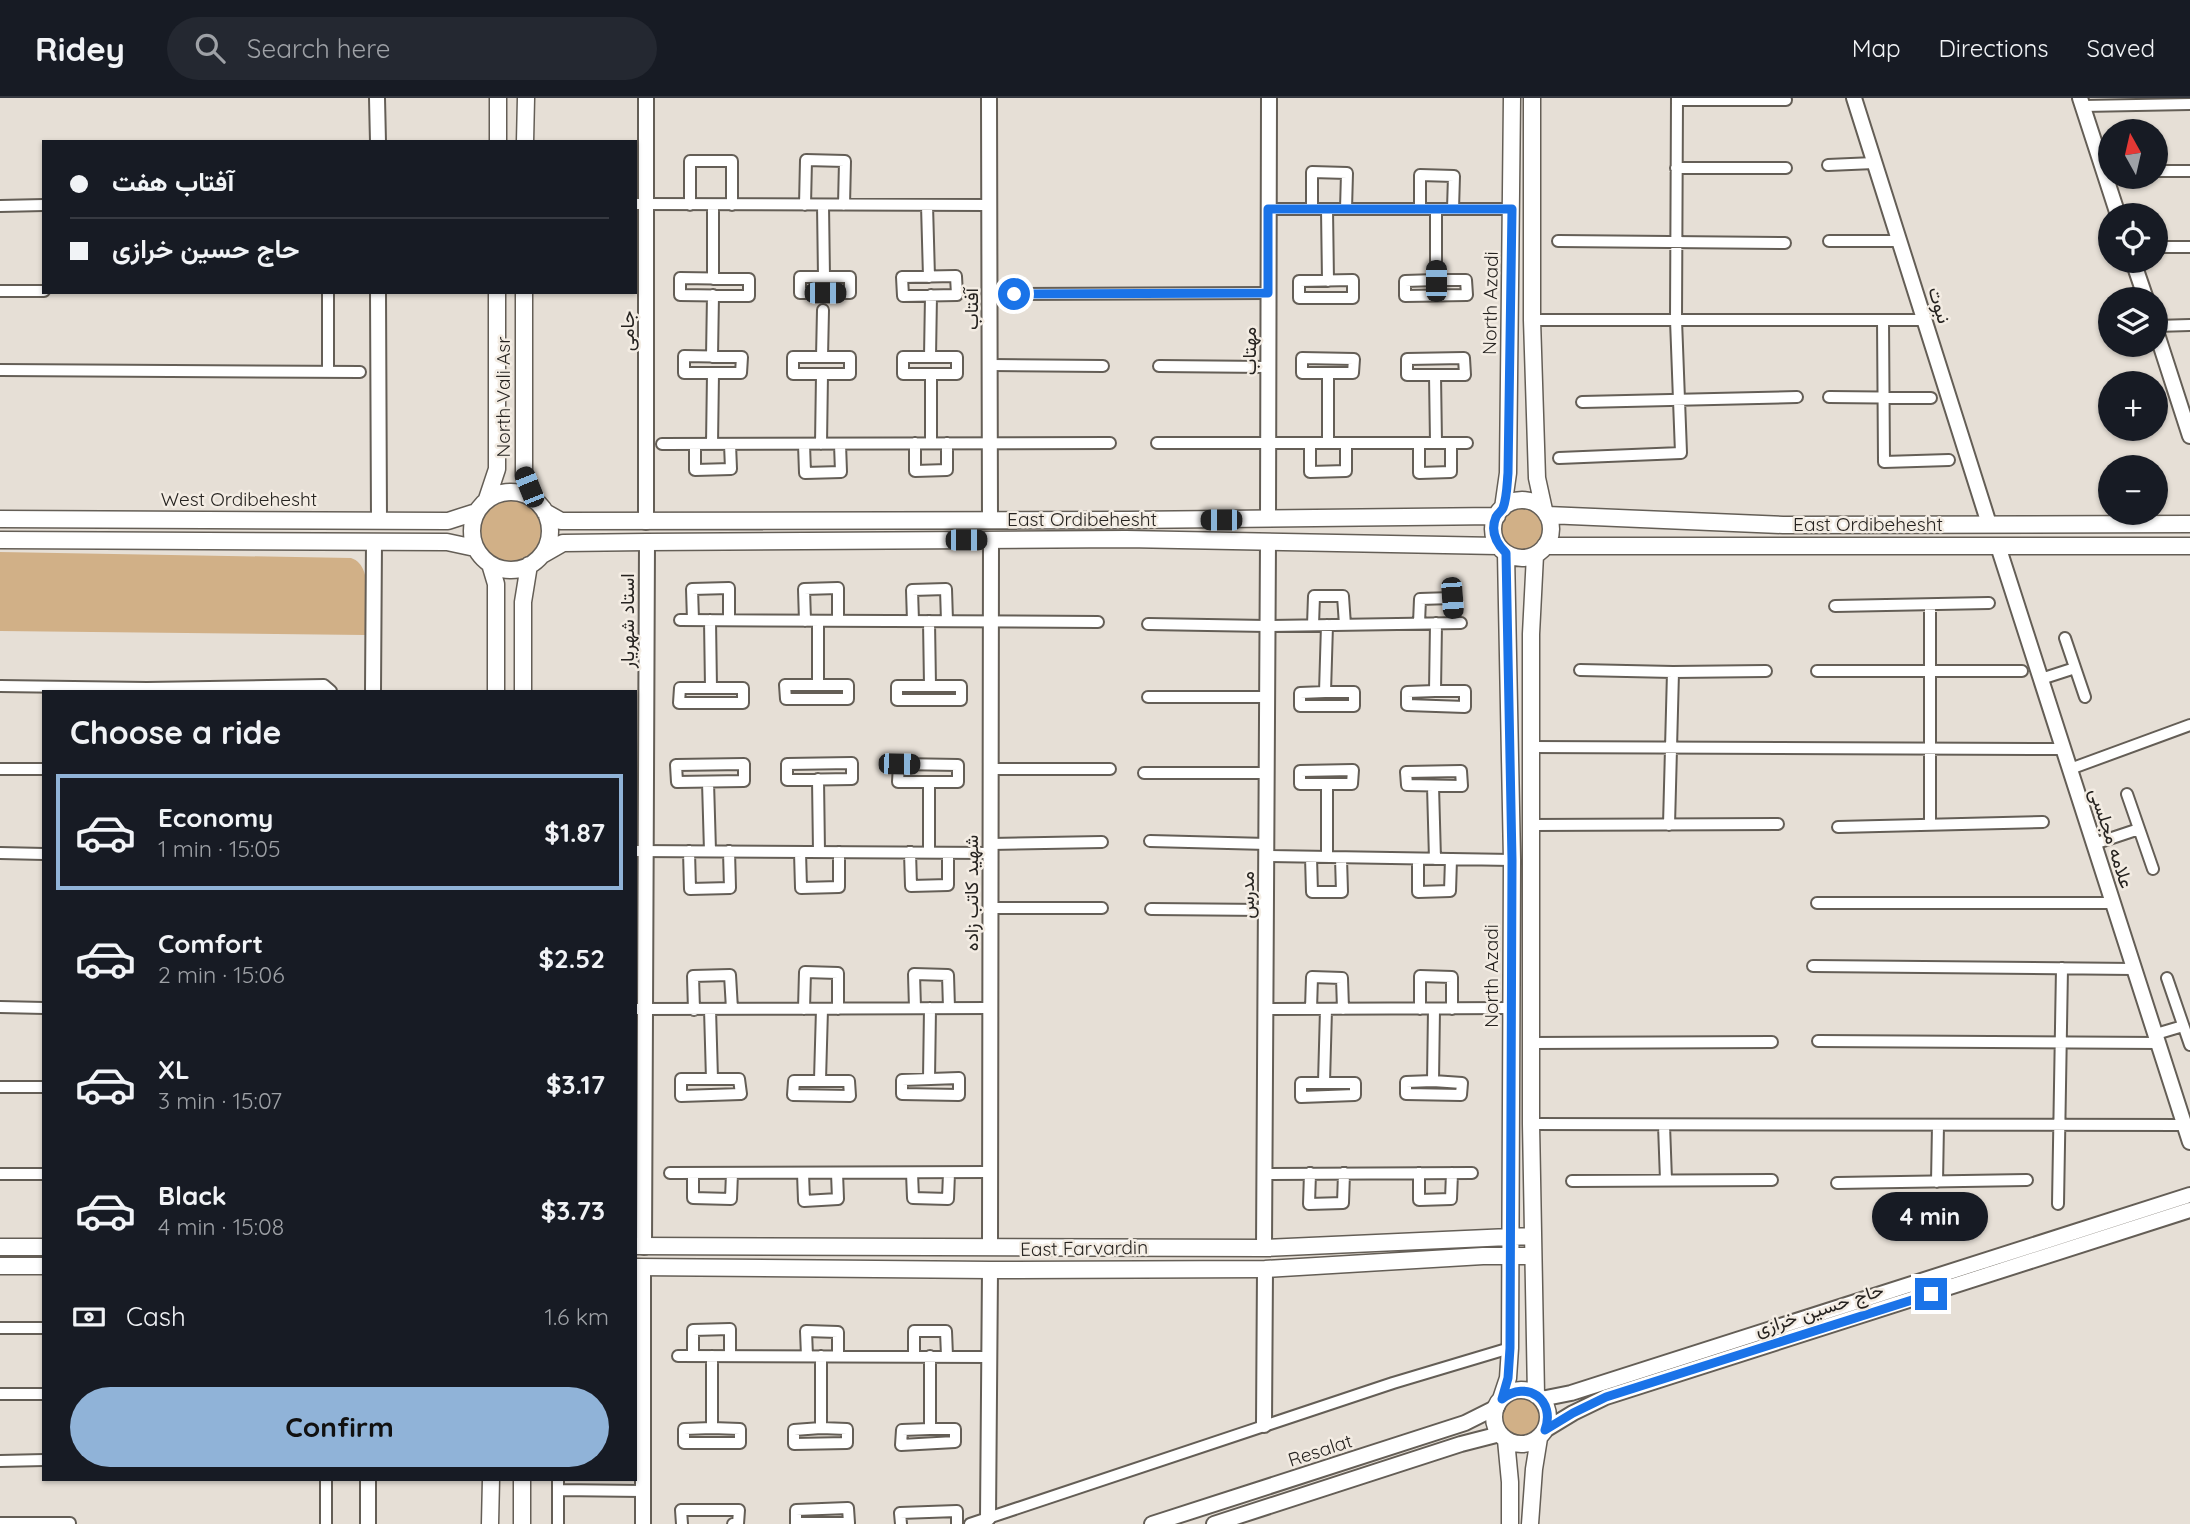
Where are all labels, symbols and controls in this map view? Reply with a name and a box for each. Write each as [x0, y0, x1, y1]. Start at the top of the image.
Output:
search box [167, 17, 657, 80]
text: Ridey [35, 28, 125, 69]
icon: search [191, 29, 229, 67]
text: Search here [247, 32, 390, 65]
text: Map [1852, 33, 1901, 63]
text: Directions [1939, 33, 2049, 63]
text: Saved [2087, 33, 2155, 63]
north arrow [2098, 119, 2168, 189]
map controls [2098, 119, 2168, 525]
text: آفتاب هفت [112, 165, 234, 198]
button: locate [2098, 203, 2168, 273]
text: حاج حسین خرازی [112, 232, 299, 265]
street label: North Azadi [1477, 251, 1503, 355]
car [1426, 260, 1447, 302]
route start [998, 278, 1030, 310]
car [805, 283, 847, 304]
street label: نبوت [1923, 284, 1957, 326]
street label: آفتاب [959, 286, 983, 330]
button: layers [2098, 287, 2168, 357]
street label: جامی [615, 311, 639, 351]
street label: مهتاب [1237, 327, 1261, 375]
street label: North Vali Asr [491, 336, 515, 458]
button: + [2098, 371, 2168, 441]
button: − [2098, 455, 2168, 525]
car [512, 464, 547, 510]
street label: West Ordibehesht [161, 487, 317, 511]
street label: East Ordibehesht [1007, 507, 1157, 531]
car [1201, 510, 1243, 531]
street label: East Ordibehesht [1793, 512, 1943, 536]
car [946, 530, 988, 551]
street label: استاد شهریار [615, 573, 639, 670]
car [1441, 576, 1464, 620]
text: Choose a ride [70, 712, 282, 752]
car [878, 753, 921, 775]
street label: علامه مجلسی [2085, 785, 2139, 891]
icon: car [74, 801, 137, 864]
text: Economy [158, 801, 273, 834]
text: $1.87 [544, 816, 605, 849]
text: 1 min · 15:05 [158, 834, 281, 863]
street label: شهید کاتب زاده [959, 835, 983, 951]
street label: مدرس [1235, 871, 1259, 919]
street label: North Azadi [1479, 924, 1503, 1028]
icon: car [74, 927, 137, 990]
text: Comfort [158, 927, 263, 960]
text: $2.52 [538, 942, 605, 975]
text: 2 min · 15:06 [158, 960, 285, 989]
icon: car [74, 1053, 137, 1116]
text: XL [158, 1053, 190, 1086]
text: $3.17 [546, 1068, 605, 1101]
text: 3 min · 15:07 [158, 1086, 282, 1115]
icon: car [74, 1179, 137, 1242]
text: Black [158, 1179, 227, 1212]
callout: 4 min [1873, 1192, 1989, 1242]
text: $3.73 [541, 1194, 605, 1227]
text: 4 min [1900, 1202, 1960, 1231]
text: 4 min · 15:08 [158, 1212, 284, 1241]
street label: East Farvardin [1020, 1235, 1148, 1261]
street label: حاج حسین خرازی [1752, 1277, 1887, 1342]
route end [1915, 1278, 1947, 1310]
icon: cash [70, 1298, 108, 1336]
text: Cash [126, 1300, 186, 1333]
text: 1.6 km [544, 1302, 609, 1331]
button: Confirm [70, 1387, 609, 1467]
street label: Resalat [1285, 1428, 1355, 1472]

